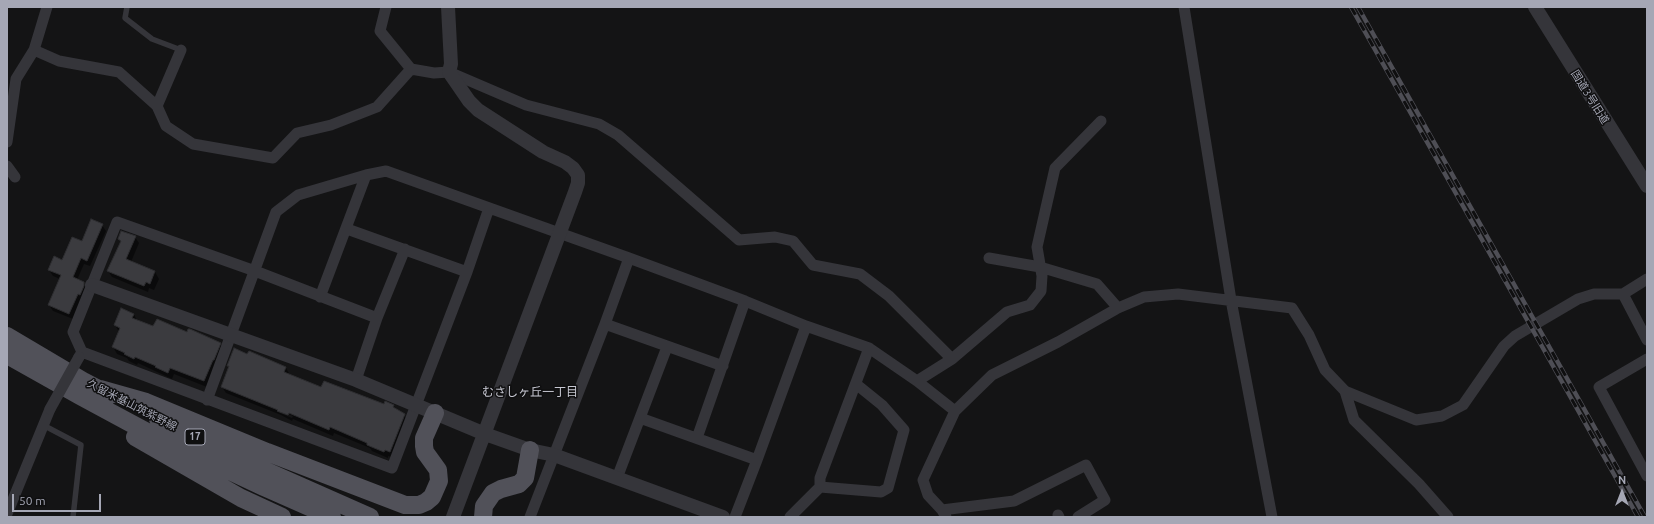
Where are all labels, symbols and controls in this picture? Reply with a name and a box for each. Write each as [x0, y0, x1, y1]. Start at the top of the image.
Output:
street label: 国道3号旧道 [1568, 68, 1612, 126]
street label: 久留米基山筑紫野線 [85, 377, 179, 433]
district label: むさしヶ丘一丁目 [482, 385, 578, 399]
road number: 17 [185, 429, 205, 445]
north arrow [1602, 472, 1642, 512]
text: N [1618, 474, 1626, 486]
scale bar [14, 486, 103, 512]
text: 50 m [19, 494, 46, 507]

